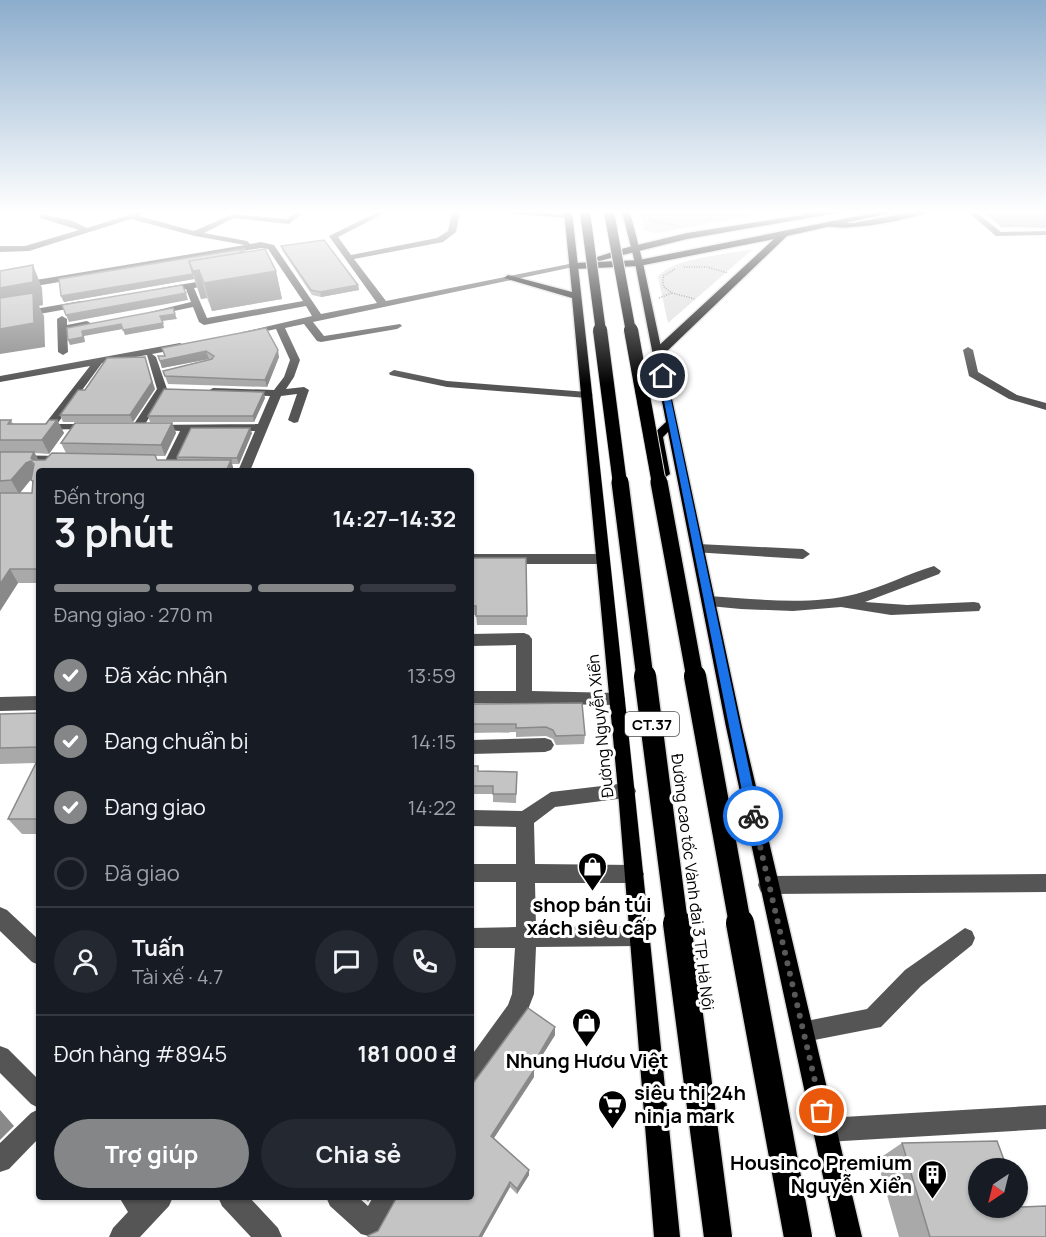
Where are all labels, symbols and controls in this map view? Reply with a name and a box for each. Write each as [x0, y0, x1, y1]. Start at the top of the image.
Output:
pin [637, 350, 688, 401]
icon: home [646, 359, 679, 392]
text: Đến trong [54, 483, 145, 510]
text: 14:27–14:32 [332, 504, 456, 534]
text: 3 phút [54, 505, 174, 559]
text: Đang giao · 270 m [54, 601, 213, 628]
street label: Đường Nguyễn Xiển [582, 653, 618, 799]
icon: check [54, 659, 87, 692]
text: Đã xác nhận [105, 660, 228, 690]
text: 13:59 [407, 662, 456, 689]
road number: CT.37 [625, 712, 679, 736]
icon: check [54, 725, 87, 758]
text: Đang chuẩn bị [105, 726, 249, 756]
text: 14:15 [411, 728, 456, 755]
street label: Đường cao tốc Vành đai 3 TP. Hà Nội [666, 752, 720, 1012]
courier [723, 786, 783, 846]
icon: check [54, 791, 87, 824]
text: Đang giao [105, 792, 206, 822]
text: 14:22 [408, 794, 456, 821]
icon: bike [737, 800, 770, 833]
shop icon: shop bán túi xách siêu cấp [576, 850, 608, 892]
text: Đã giao [105, 858, 180, 888]
place label: shop bán túi xách siêu cấp [527, 891, 657, 941]
button: person [54, 930, 117, 993]
button: chat [315, 930, 378, 993]
button: phone [393, 930, 456, 993]
text: Tuấn [132, 933, 184, 963]
text: Tài xế · 4.7 [132, 963, 223, 990]
shop icon: Nhung Hươu Việt [571, 1006, 603, 1048]
text: Đơn hàng #8945 [54, 1039, 227, 1069]
text: 181 000 ₫ [357, 1039, 456, 1069]
place label: Nhung Hươu Việt [506, 1047, 668, 1074]
place label: siêu thị 24h ninja mark [634, 1079, 746, 1129]
pin [796, 1085, 847, 1136]
supermarket icon: siêu thị 24h ninja mark [597, 1088, 629, 1130]
icon: bag [805, 1094, 838, 1127]
button: Trợ giúp [54, 1119, 249, 1188]
button: Chia sẻ [261, 1119, 456, 1188]
place label: Housinco Premium Nguyễn Xiển [730, 1149, 912, 1199]
building icon: Housinco Premium Nguyễn Xiển [917, 1158, 949, 1200]
north arrow [968, 1158, 1028, 1218]
map controls [968, 1158, 1028, 1218]

